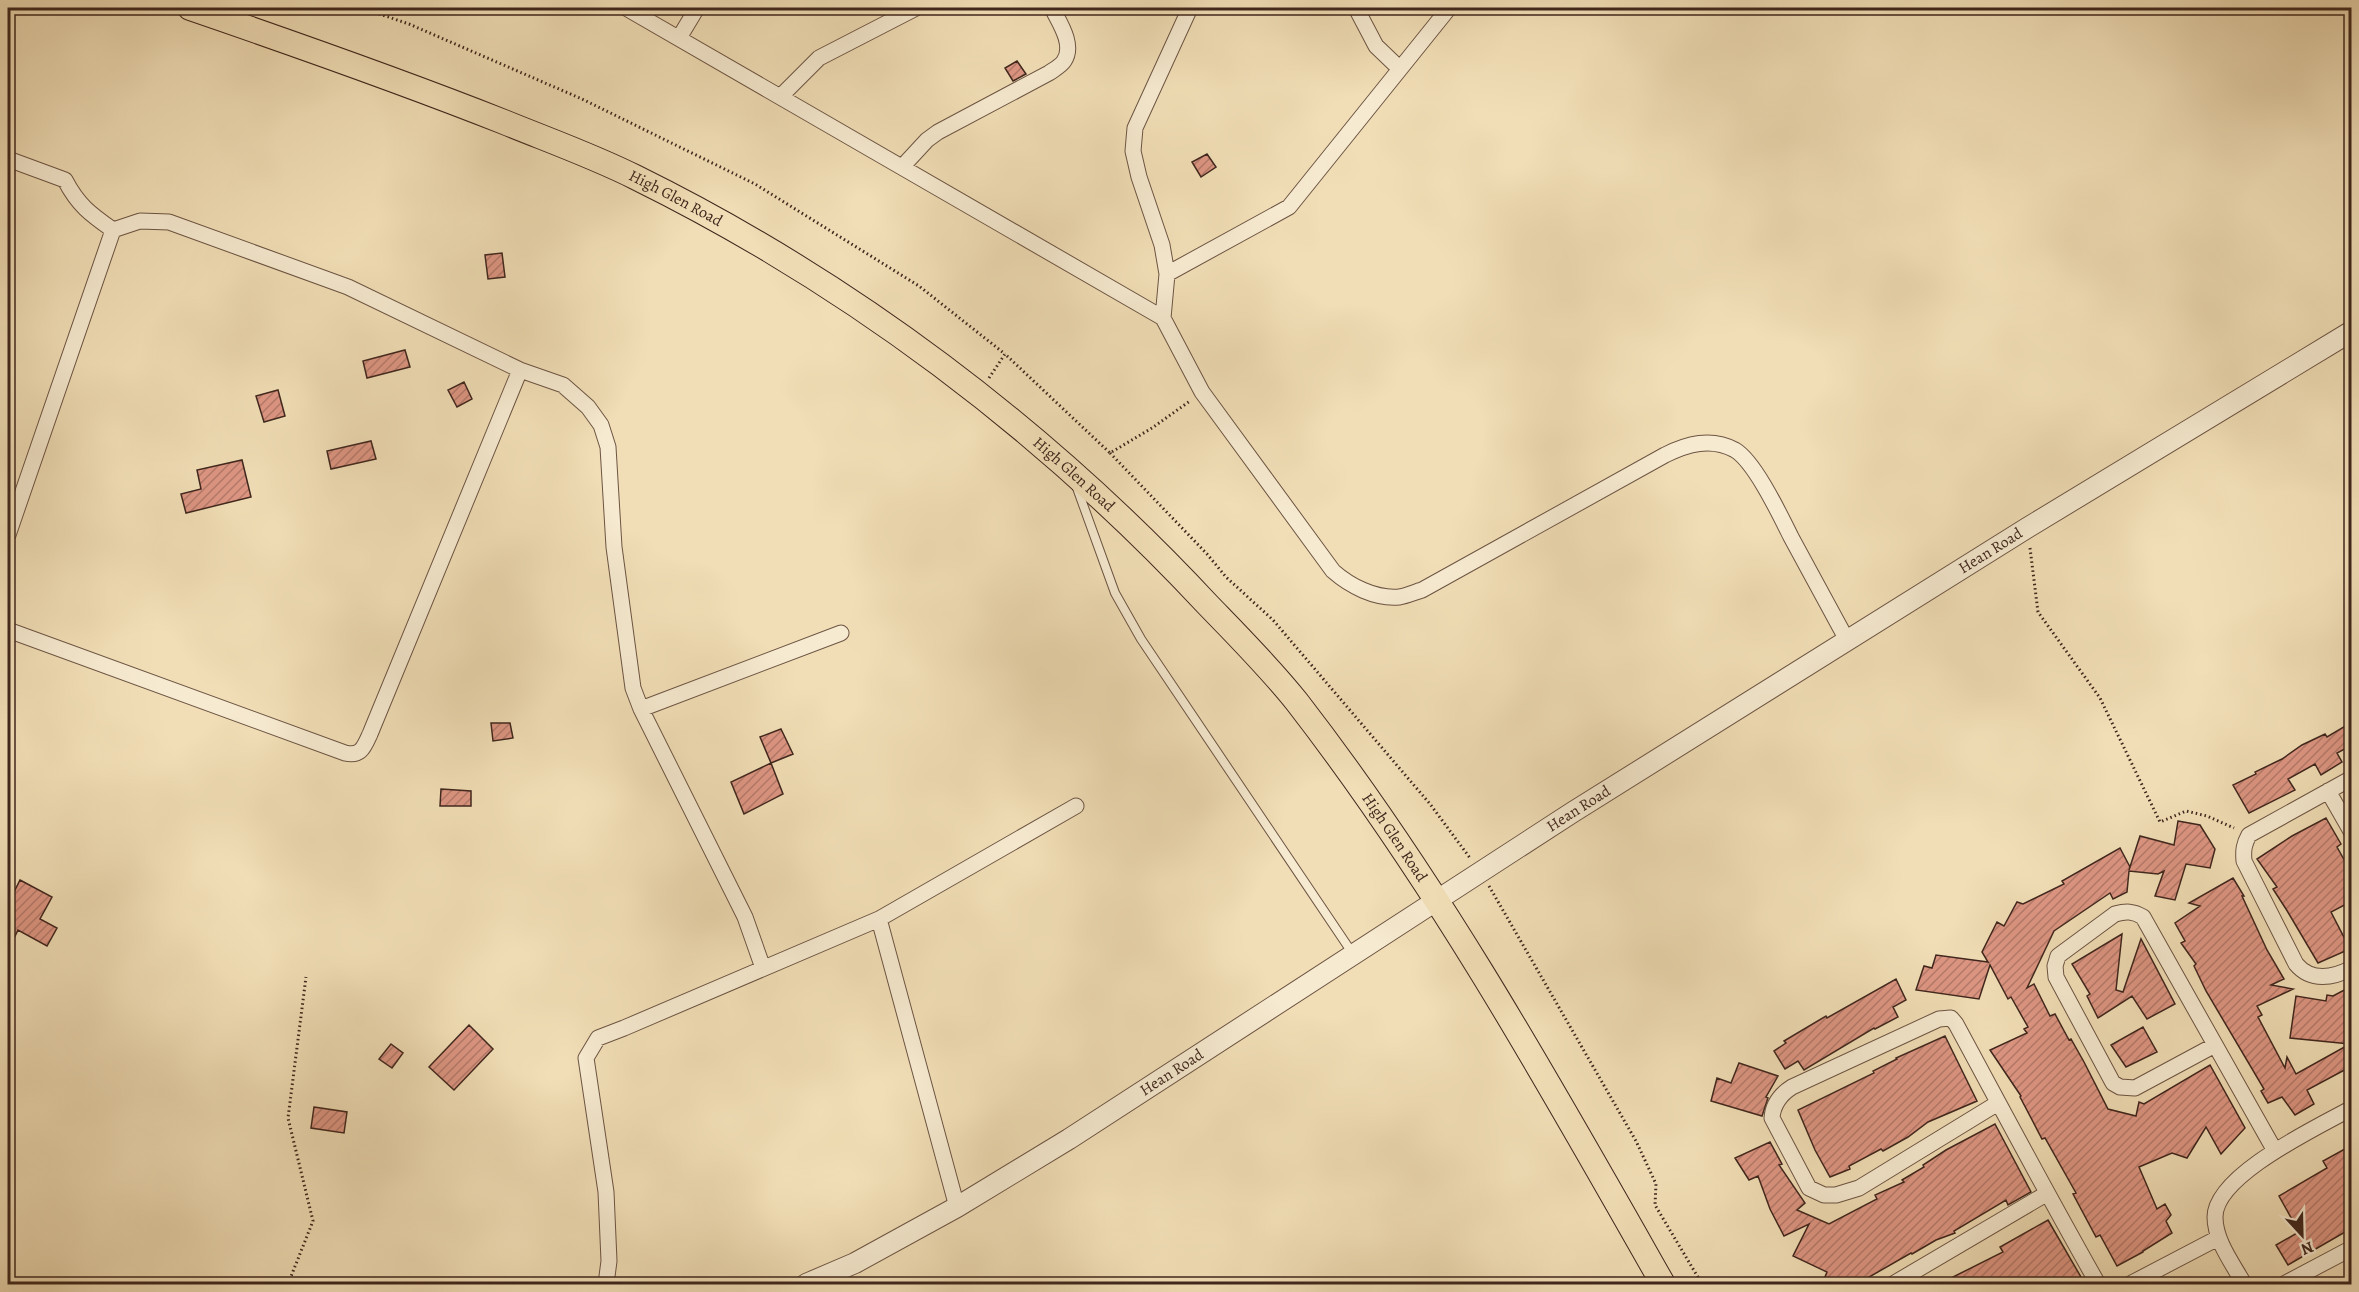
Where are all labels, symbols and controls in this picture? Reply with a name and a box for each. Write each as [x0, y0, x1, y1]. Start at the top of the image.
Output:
street label: High Glen Road [625, 165, 727, 232]
street label: High Glen Road [1028, 432, 1120, 517]
street label: Hean Road [1954, 522, 2027, 579]
street label: Hean Road [1542, 780, 1615, 837]
street label: High Glen Road [1357, 789, 1433, 887]
street label: Hean Road [1136, 1043, 1208, 1101]
north arrow [2272, 1205, 2332, 1265]
text: N [2297, 1236, 2317, 1260]

